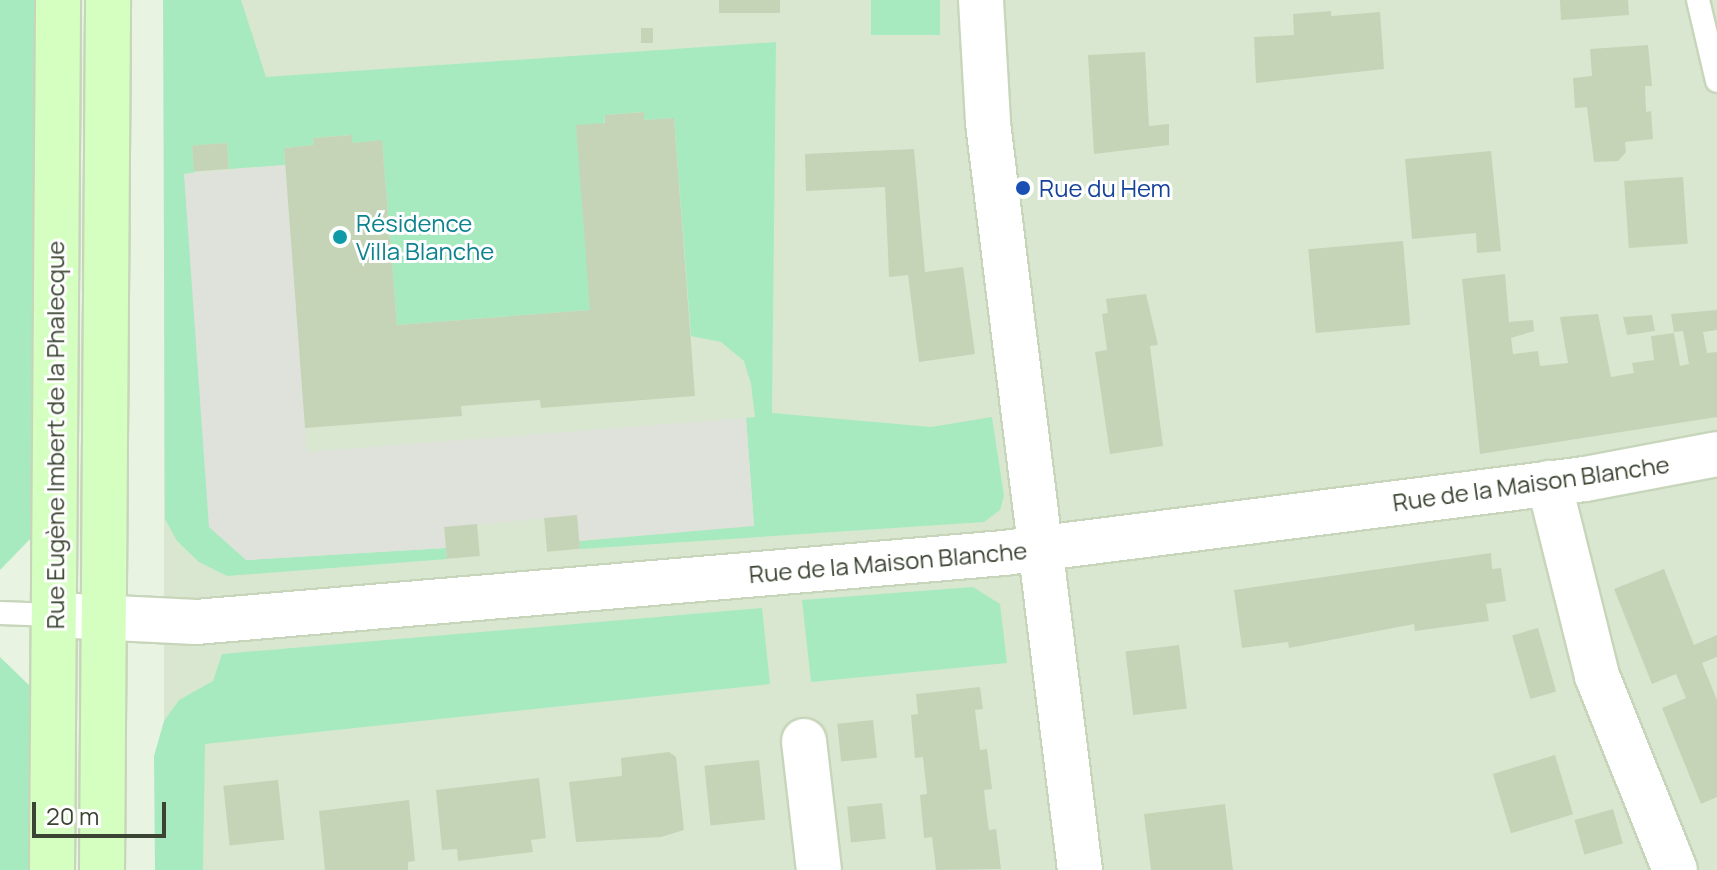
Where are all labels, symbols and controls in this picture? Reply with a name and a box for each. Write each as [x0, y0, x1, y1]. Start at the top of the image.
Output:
place label: Rue du Hem [1039, 174, 1171, 202]
marker: Rue du Hem [1014, 179, 1032, 197]
place label: Résidence Villa Blanche [356, 209, 494, 265]
marker: Résidence Villa Blanche [331, 228, 349, 246]
street label: Rue Eugène Imbert de la Phalecque [41, 241, 69, 629]
street label: Rue de la Maison Blanche [1391, 449, 1671, 517]
street label: Rue de la Maison Blanche [748, 535, 1028, 589]
scale bar [36, 786, 170, 836]
text: 20 m [46, 799, 99, 832]

